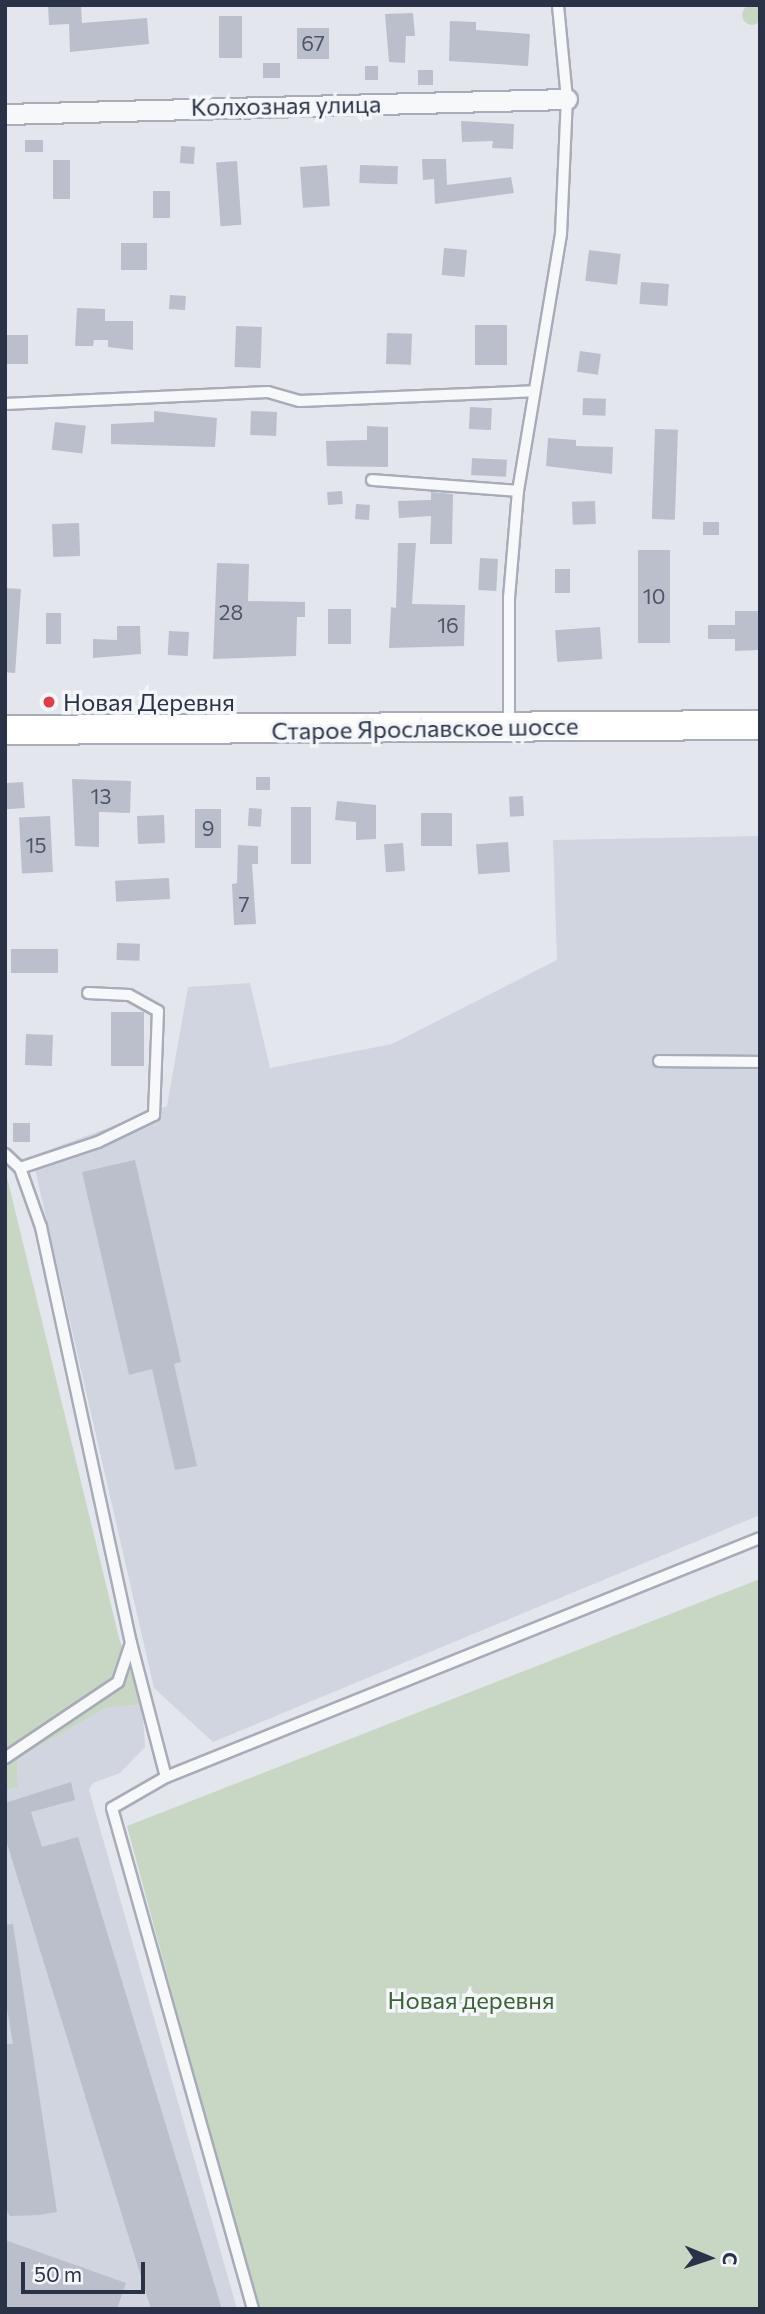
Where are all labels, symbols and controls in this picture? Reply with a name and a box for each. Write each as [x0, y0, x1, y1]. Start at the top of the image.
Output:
house number: 67 [301, 30, 325, 56]
street label: Колхозная улица [191, 89, 381, 121]
house number: 10 [643, 583, 665, 609]
house number: 28 [219, 599, 243, 625]
house number: 16 [437, 612, 459, 638]
place label: Новая Деревня [63, 688, 235, 716]
marker: Новая Деревня [41, 694, 57, 710]
street label: Старое Ярославское шоссе [271, 711, 579, 745]
house number: 13 [91, 783, 111, 809]
house number: 9 [202, 815, 214, 841]
house number: 15 [25, 832, 47, 858]
house number: 7 [238, 891, 250, 917]
park label: Новая деревня [387, 1986, 555, 2014]
north arrow [674, 2223, 744, 2293]
scale bar [24, 2248, 149, 2292]
text: С [719, 2252, 742, 2266]
text: 50 m [34, 2261, 82, 2286]

